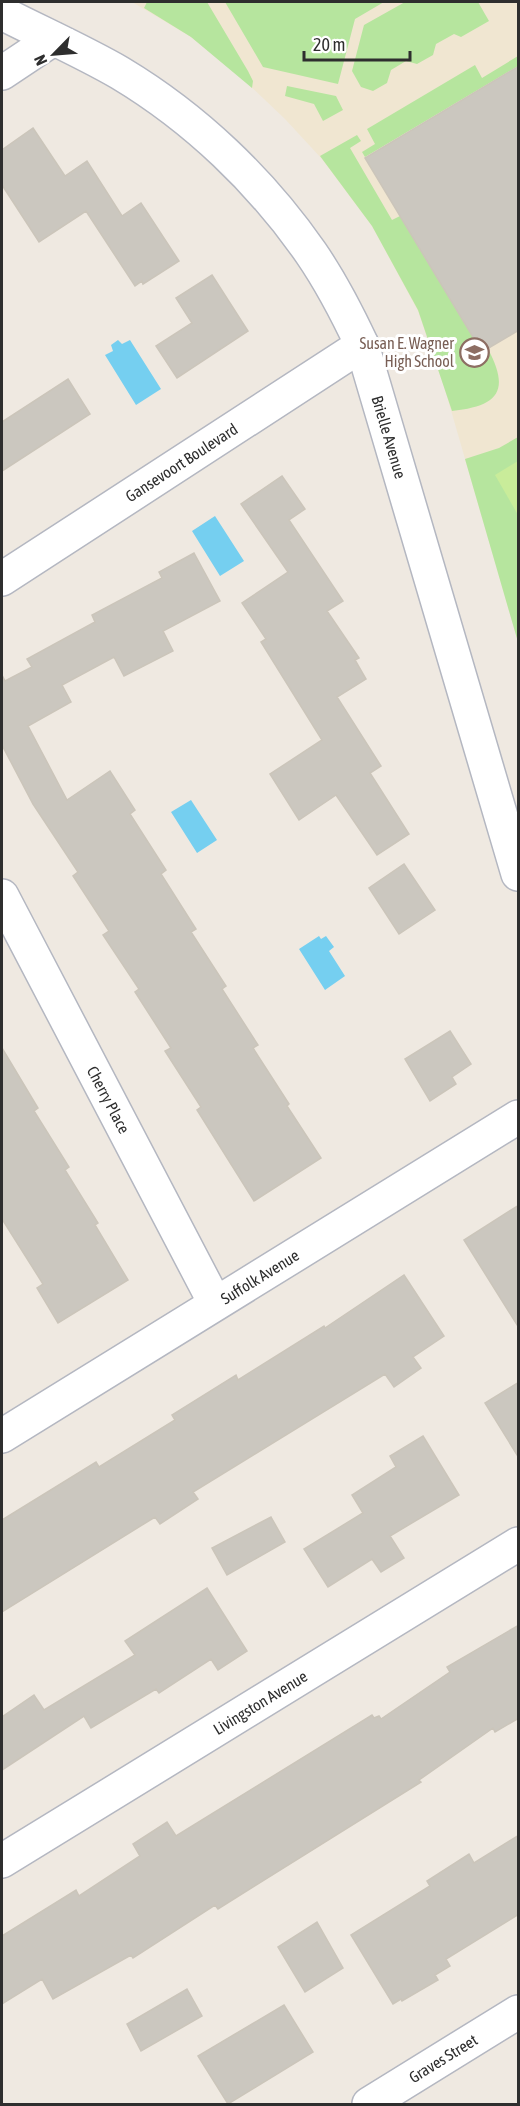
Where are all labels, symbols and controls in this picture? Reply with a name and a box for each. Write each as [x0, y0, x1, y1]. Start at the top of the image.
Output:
north arrow [24, 24, 84, 84]
scale bar [304, 24, 410, 62]
text: 20 m [313, 34, 345, 55]
text: N [30, 52, 51, 68]
place label: Susan E. Wagner High School [359, 334, 455, 371]
school or university icon: Susan E. Wagner High School [459, 336, 491, 368]
street label: Brielle Avenue [368, 394, 410, 481]
street label: Gansevoort Boulevard [122, 420, 241, 505]
street label: Cherry Place [84, 1063, 134, 1136]
street label: Suffolk Avenue [217, 1246, 302, 1308]
street label: Livingston Avenue [210, 1667, 310, 1738]
street label: Graves Street [406, 2030, 481, 2086]

